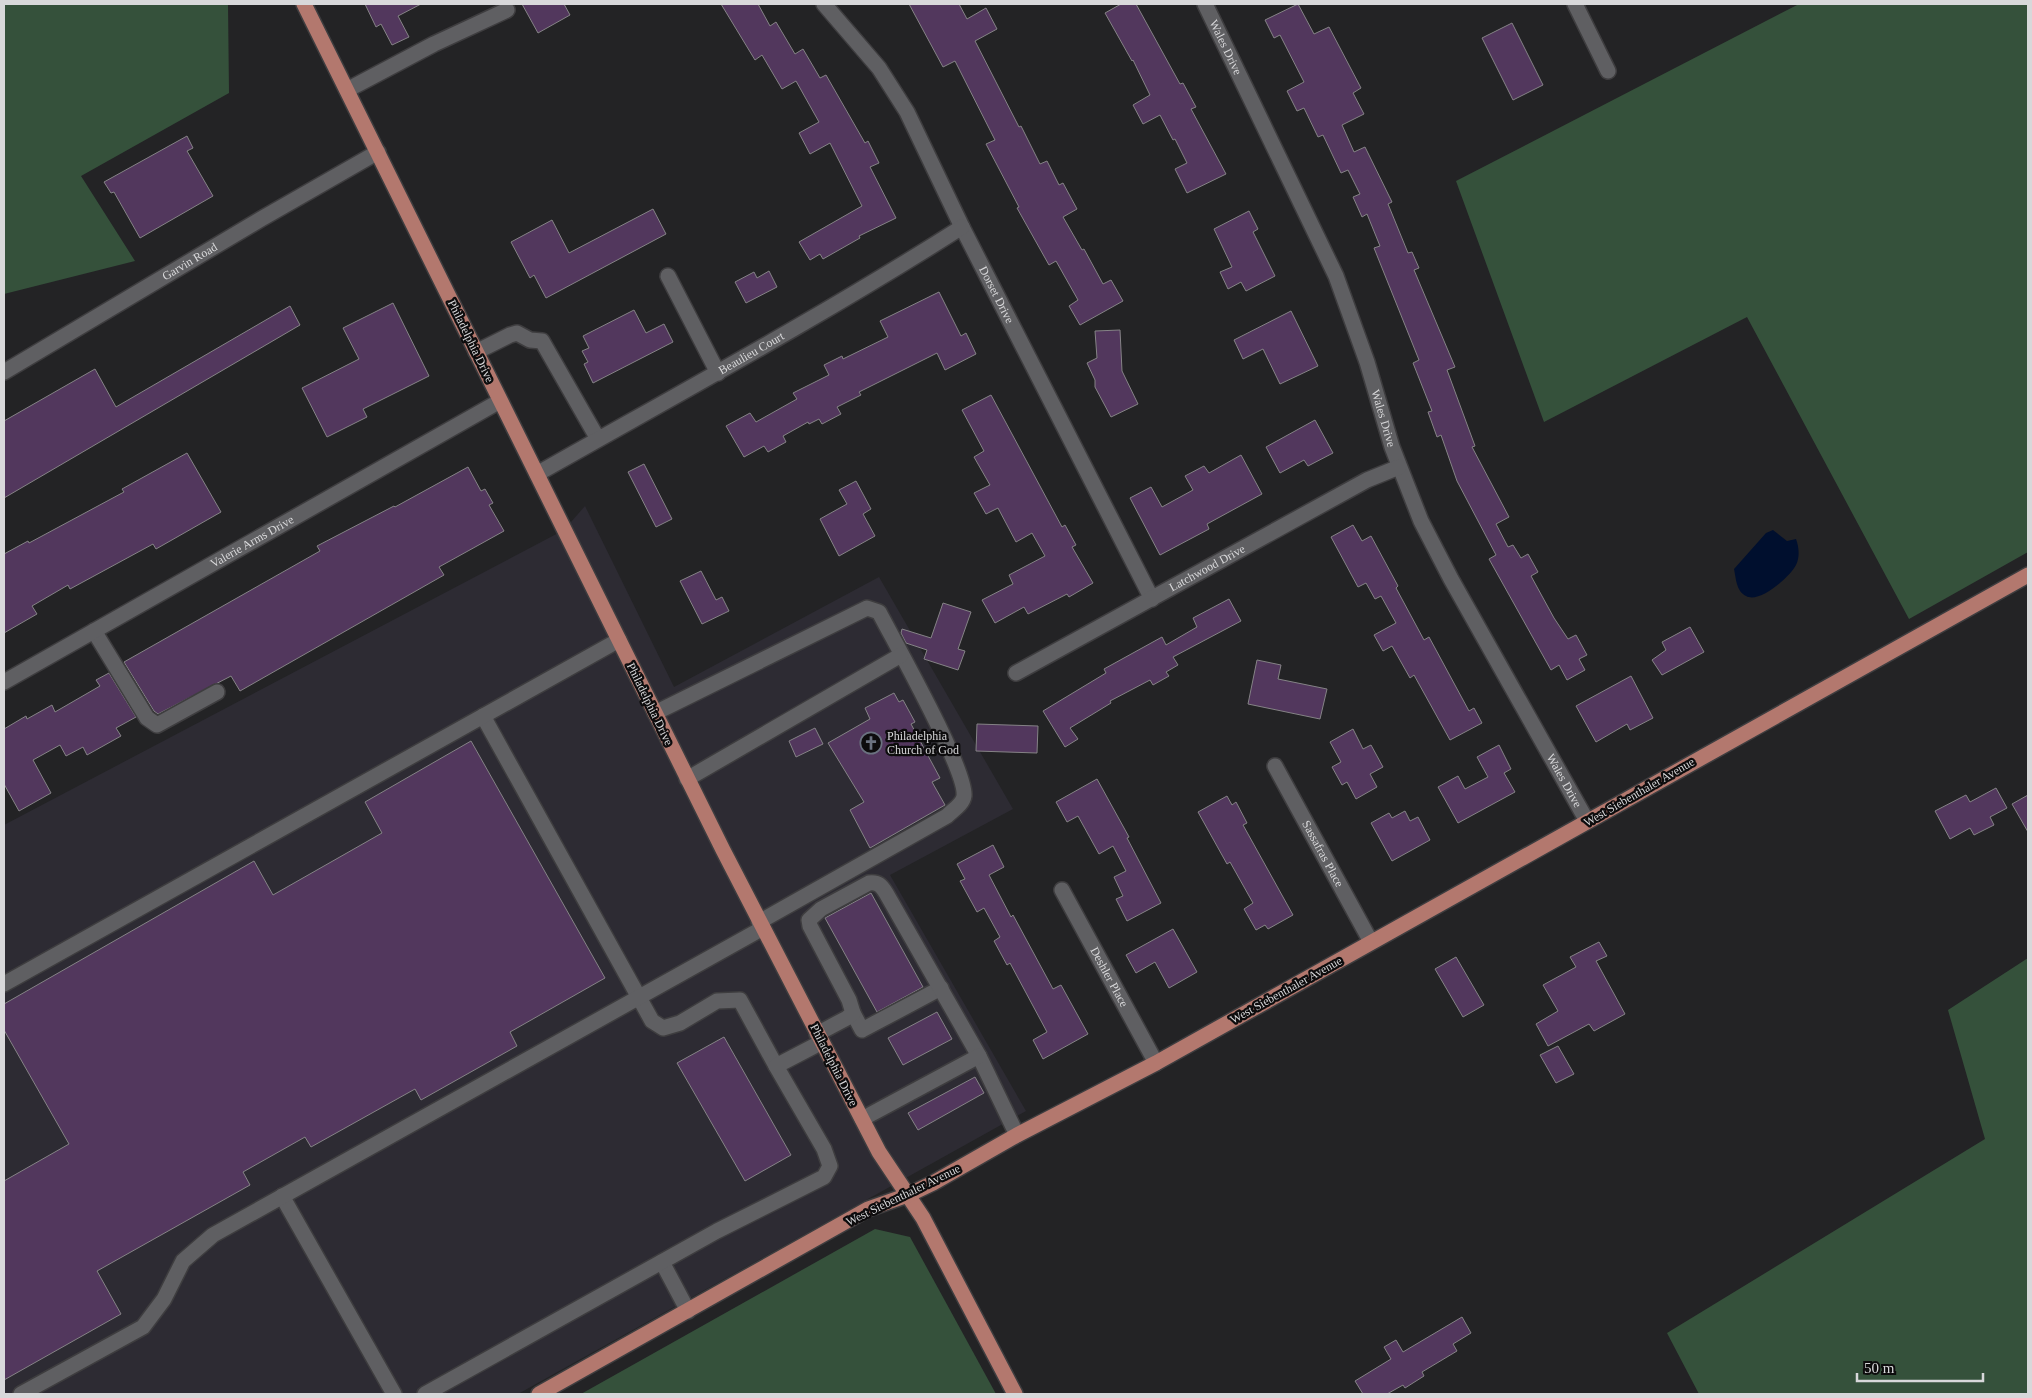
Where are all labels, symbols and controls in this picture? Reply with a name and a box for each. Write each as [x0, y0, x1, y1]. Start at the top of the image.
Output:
street label: Wales Drive [1207, 17, 1245, 77]
street label: Garvin Road [160, 240, 220, 283]
street label: Dorset Drive [976, 264, 1017, 326]
street label: Philadelphia Drive [445, 297, 497, 385]
street label: Beaulieu Court [716, 329, 787, 377]
street label: Wales Drive [1368, 388, 1399, 449]
street label: Valerie Arms Drive [208, 512, 296, 571]
street label: Latchwood Drive [1167, 542, 1247, 594]
street label: Philadelphia Drive [624, 660, 676, 748]
place label: Philadelphia Church of God [887, 729, 959, 757]
church icon: Philadelphia Church of God [859, 731, 883, 755]
street label: Wales Drive [1544, 751, 1585, 810]
street label: West Siebenthaler Avenue [1581, 755, 1697, 829]
street label: Sassafras Place [1299, 818, 1347, 889]
street label: Deshler Place [1087, 944, 1131, 1009]
street label: West Siebenthaler Avenue [1228, 953, 1344, 1027]
street label: Philadelphia Drive [807, 1022, 861, 1108]
street label: West Siebenthaler Avenue [844, 1161, 962, 1229]
scale bar [1857, 1350, 1983, 1382]
text: 50 m [1864, 1360, 1895, 1376]

